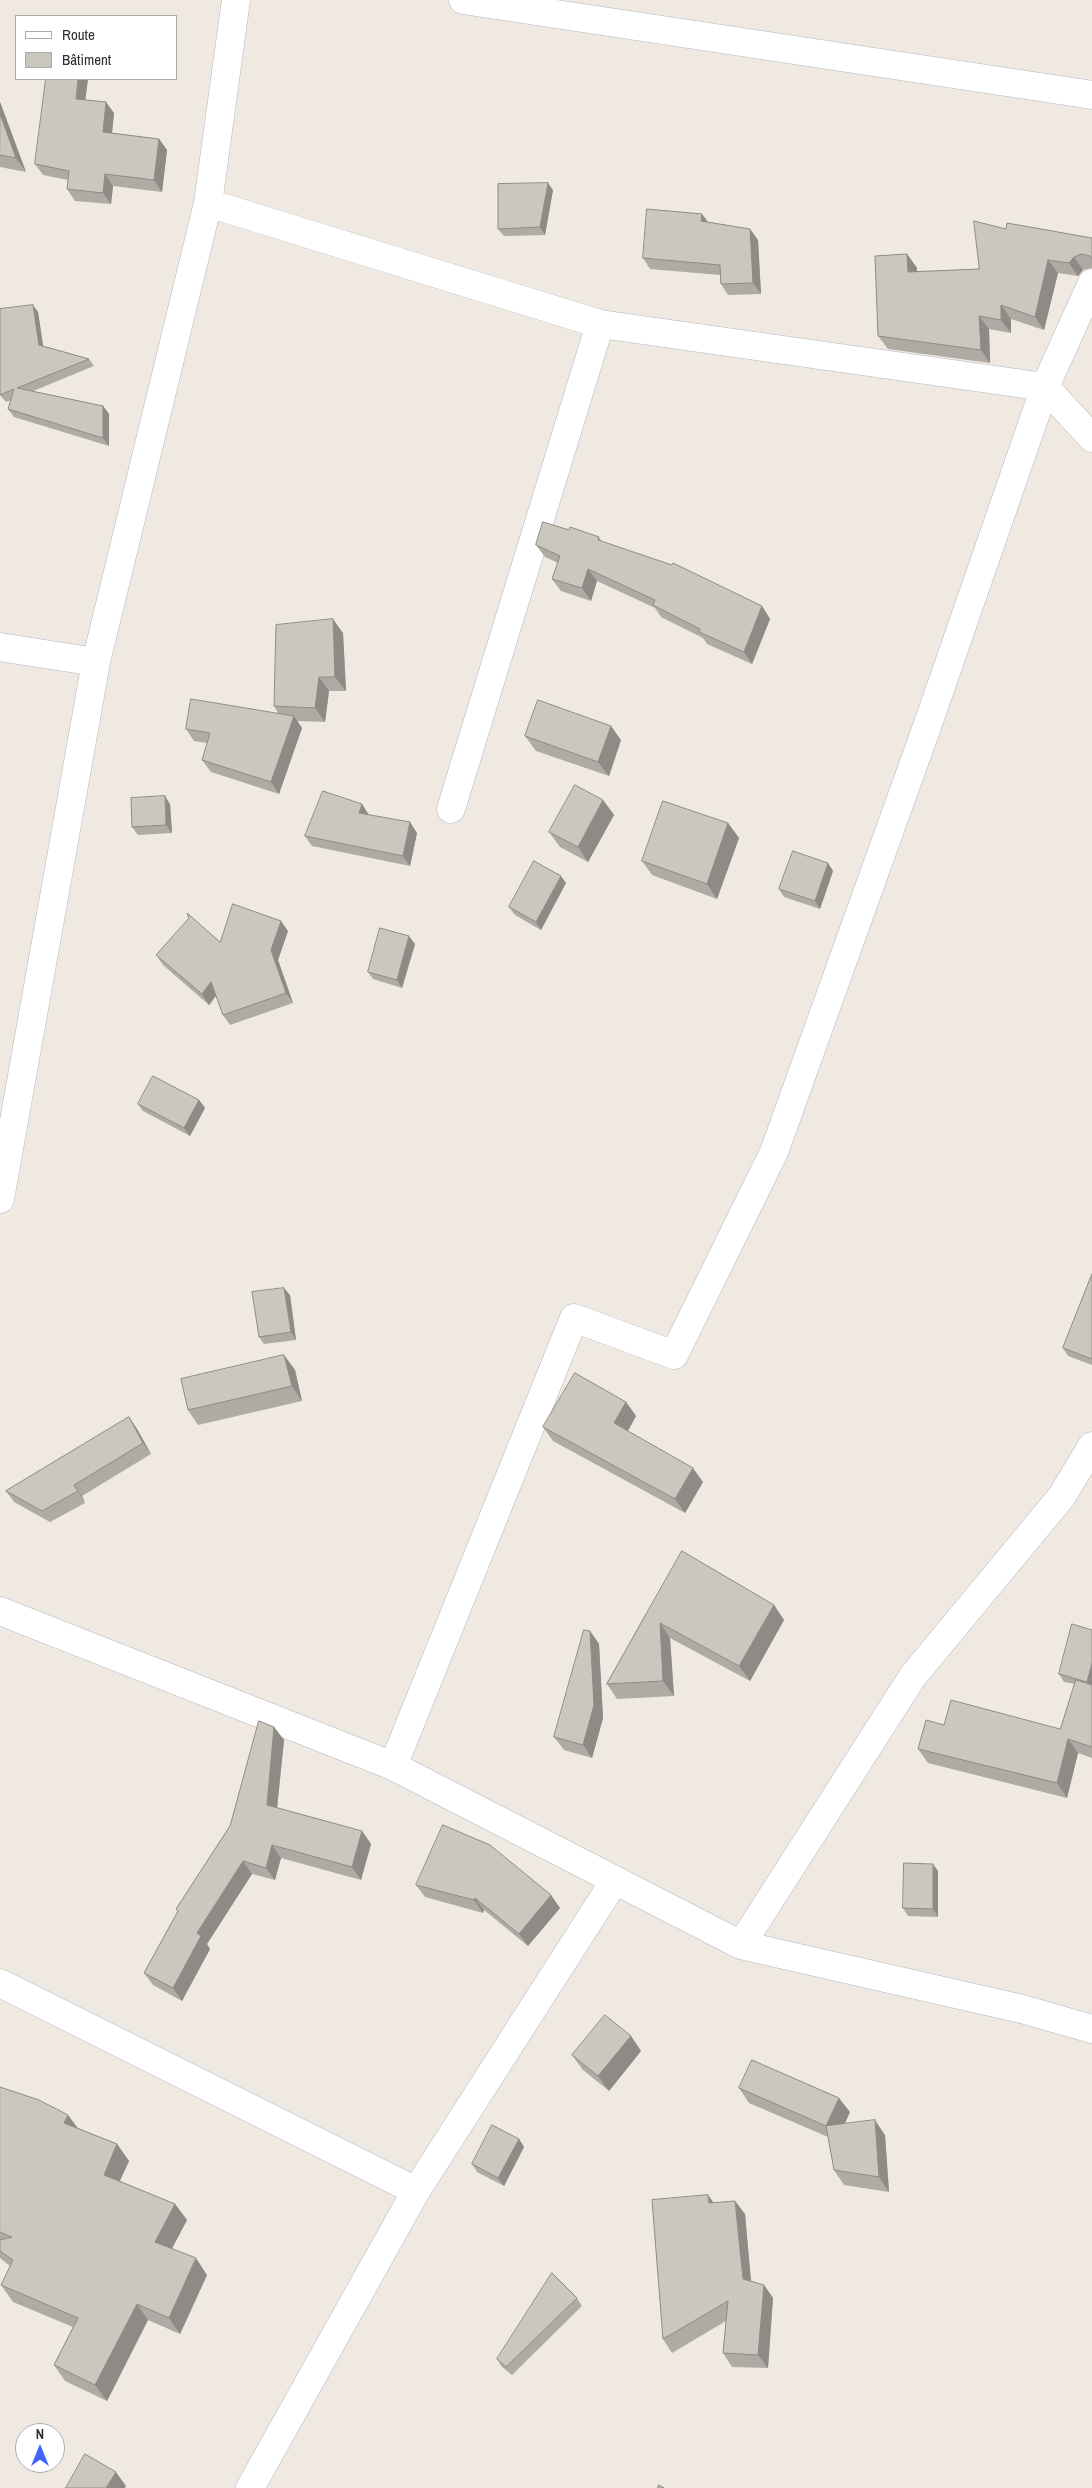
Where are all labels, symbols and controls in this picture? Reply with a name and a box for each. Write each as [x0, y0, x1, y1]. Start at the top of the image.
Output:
legend [15, 15, 178, 80]
text: Route [62, 24, 95, 45]
text: Bâtiment [62, 49, 111, 70]
north arrow [15, 2423, 65, 2473]
text: N [36, 2425, 44, 2443]

